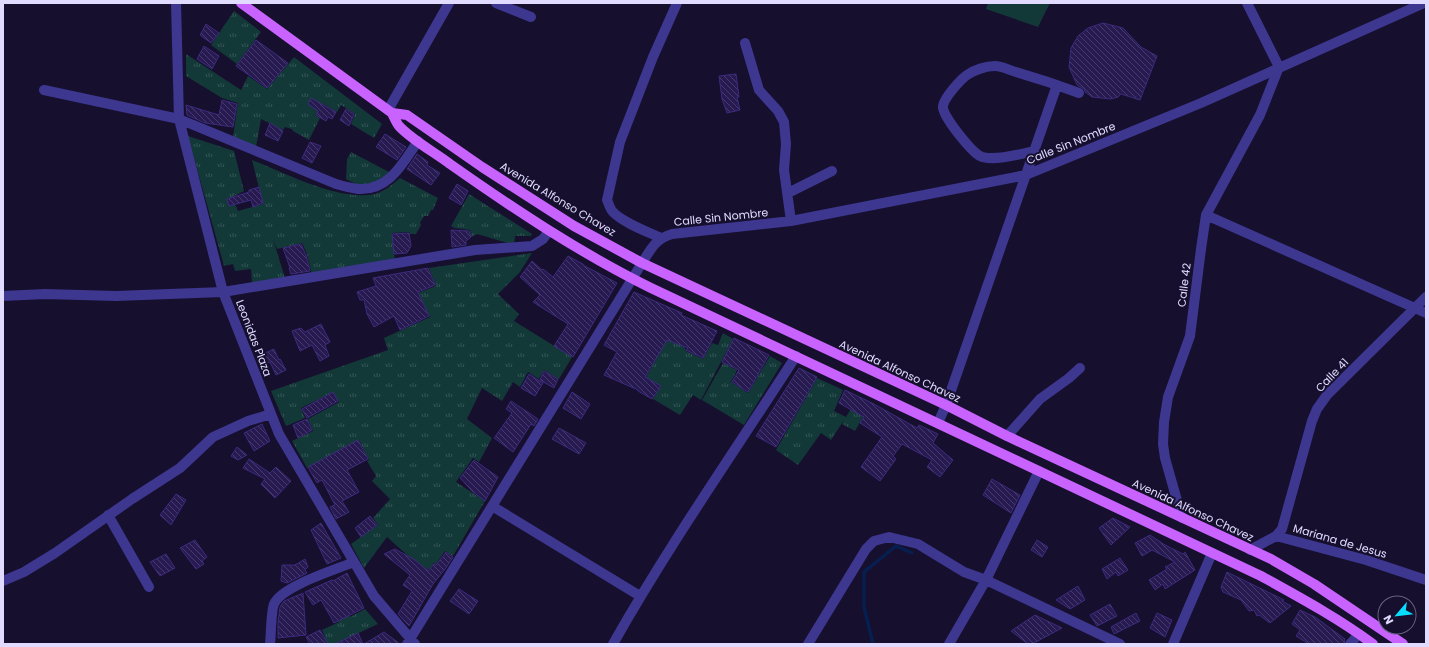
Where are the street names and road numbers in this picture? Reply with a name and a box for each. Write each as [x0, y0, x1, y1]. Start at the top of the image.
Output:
street label: Calle Sin Nombre [1024, 118, 1118, 168]
street label: Avenida Alfonso Chavez [497, 158, 619, 240]
street label: Calle Sin Nombre [673, 204, 769, 230]
street label: Calle 42 [1173, 262, 1195, 308]
street label: Leonidas Plaza [232, 297, 276, 379]
street label: Avenida Alfonso Chavez [837, 336, 963, 406]
street label: Calle 41 [1312, 354, 1352, 396]
street label: Avenida Alfonso Chavez [1130, 475, 1256, 545]
street label: Mariana de Jesus [1291, 520, 1389, 562]

